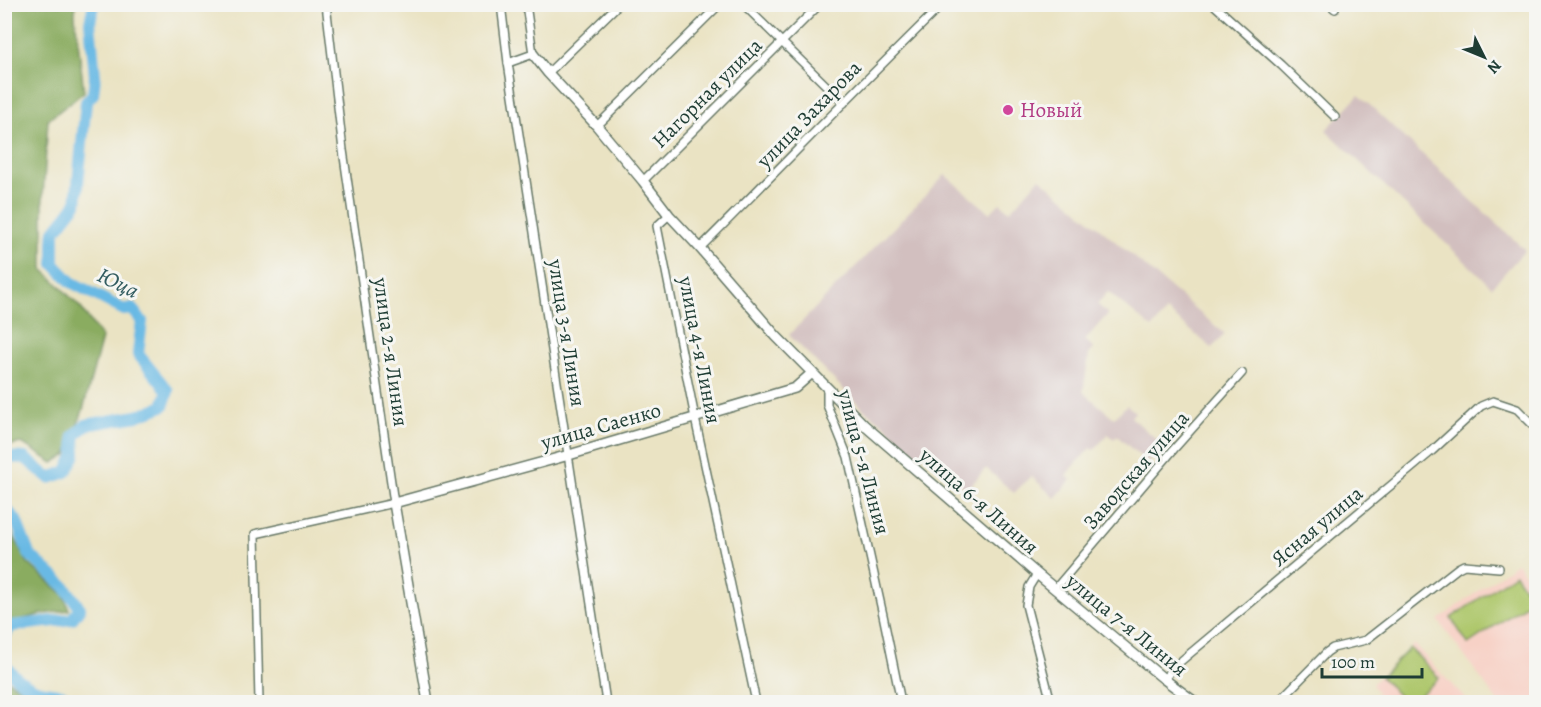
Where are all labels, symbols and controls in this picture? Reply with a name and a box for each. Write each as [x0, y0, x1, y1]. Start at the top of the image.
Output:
north arrow [1454, 27, 1514, 87]
street label: Нагорная улица [646, 31, 769, 154]
street label: улица Захарова [750, 54, 868, 175]
text: N [1482, 55, 1506, 79]
place label: Новый [1020, 96, 1082, 124]
marker: Новый [1001, 103, 1015, 117]
street label: улица 3-я Линия [541, 256, 592, 409]
water label: Юца [92, 260, 144, 306]
street label: улица 4-я Линия [672, 273, 728, 426]
street label: улица 2-я Линия [367, 275, 415, 428]
street label: улица 5-я Линия [831, 385, 897, 538]
street label: улица Саенко [537, 396, 664, 457]
street label: Заводская улица [1077, 404, 1196, 535]
street label: улица 6-я Линия [913, 441, 1045, 561]
street label: Ясная улица [1265, 479, 1369, 573]
street label: улица 7-я Линия [1060, 567, 1194, 683]
scale bar [1322, 641, 1422, 679]
text: 100 m [1331, 650, 1375, 674]

